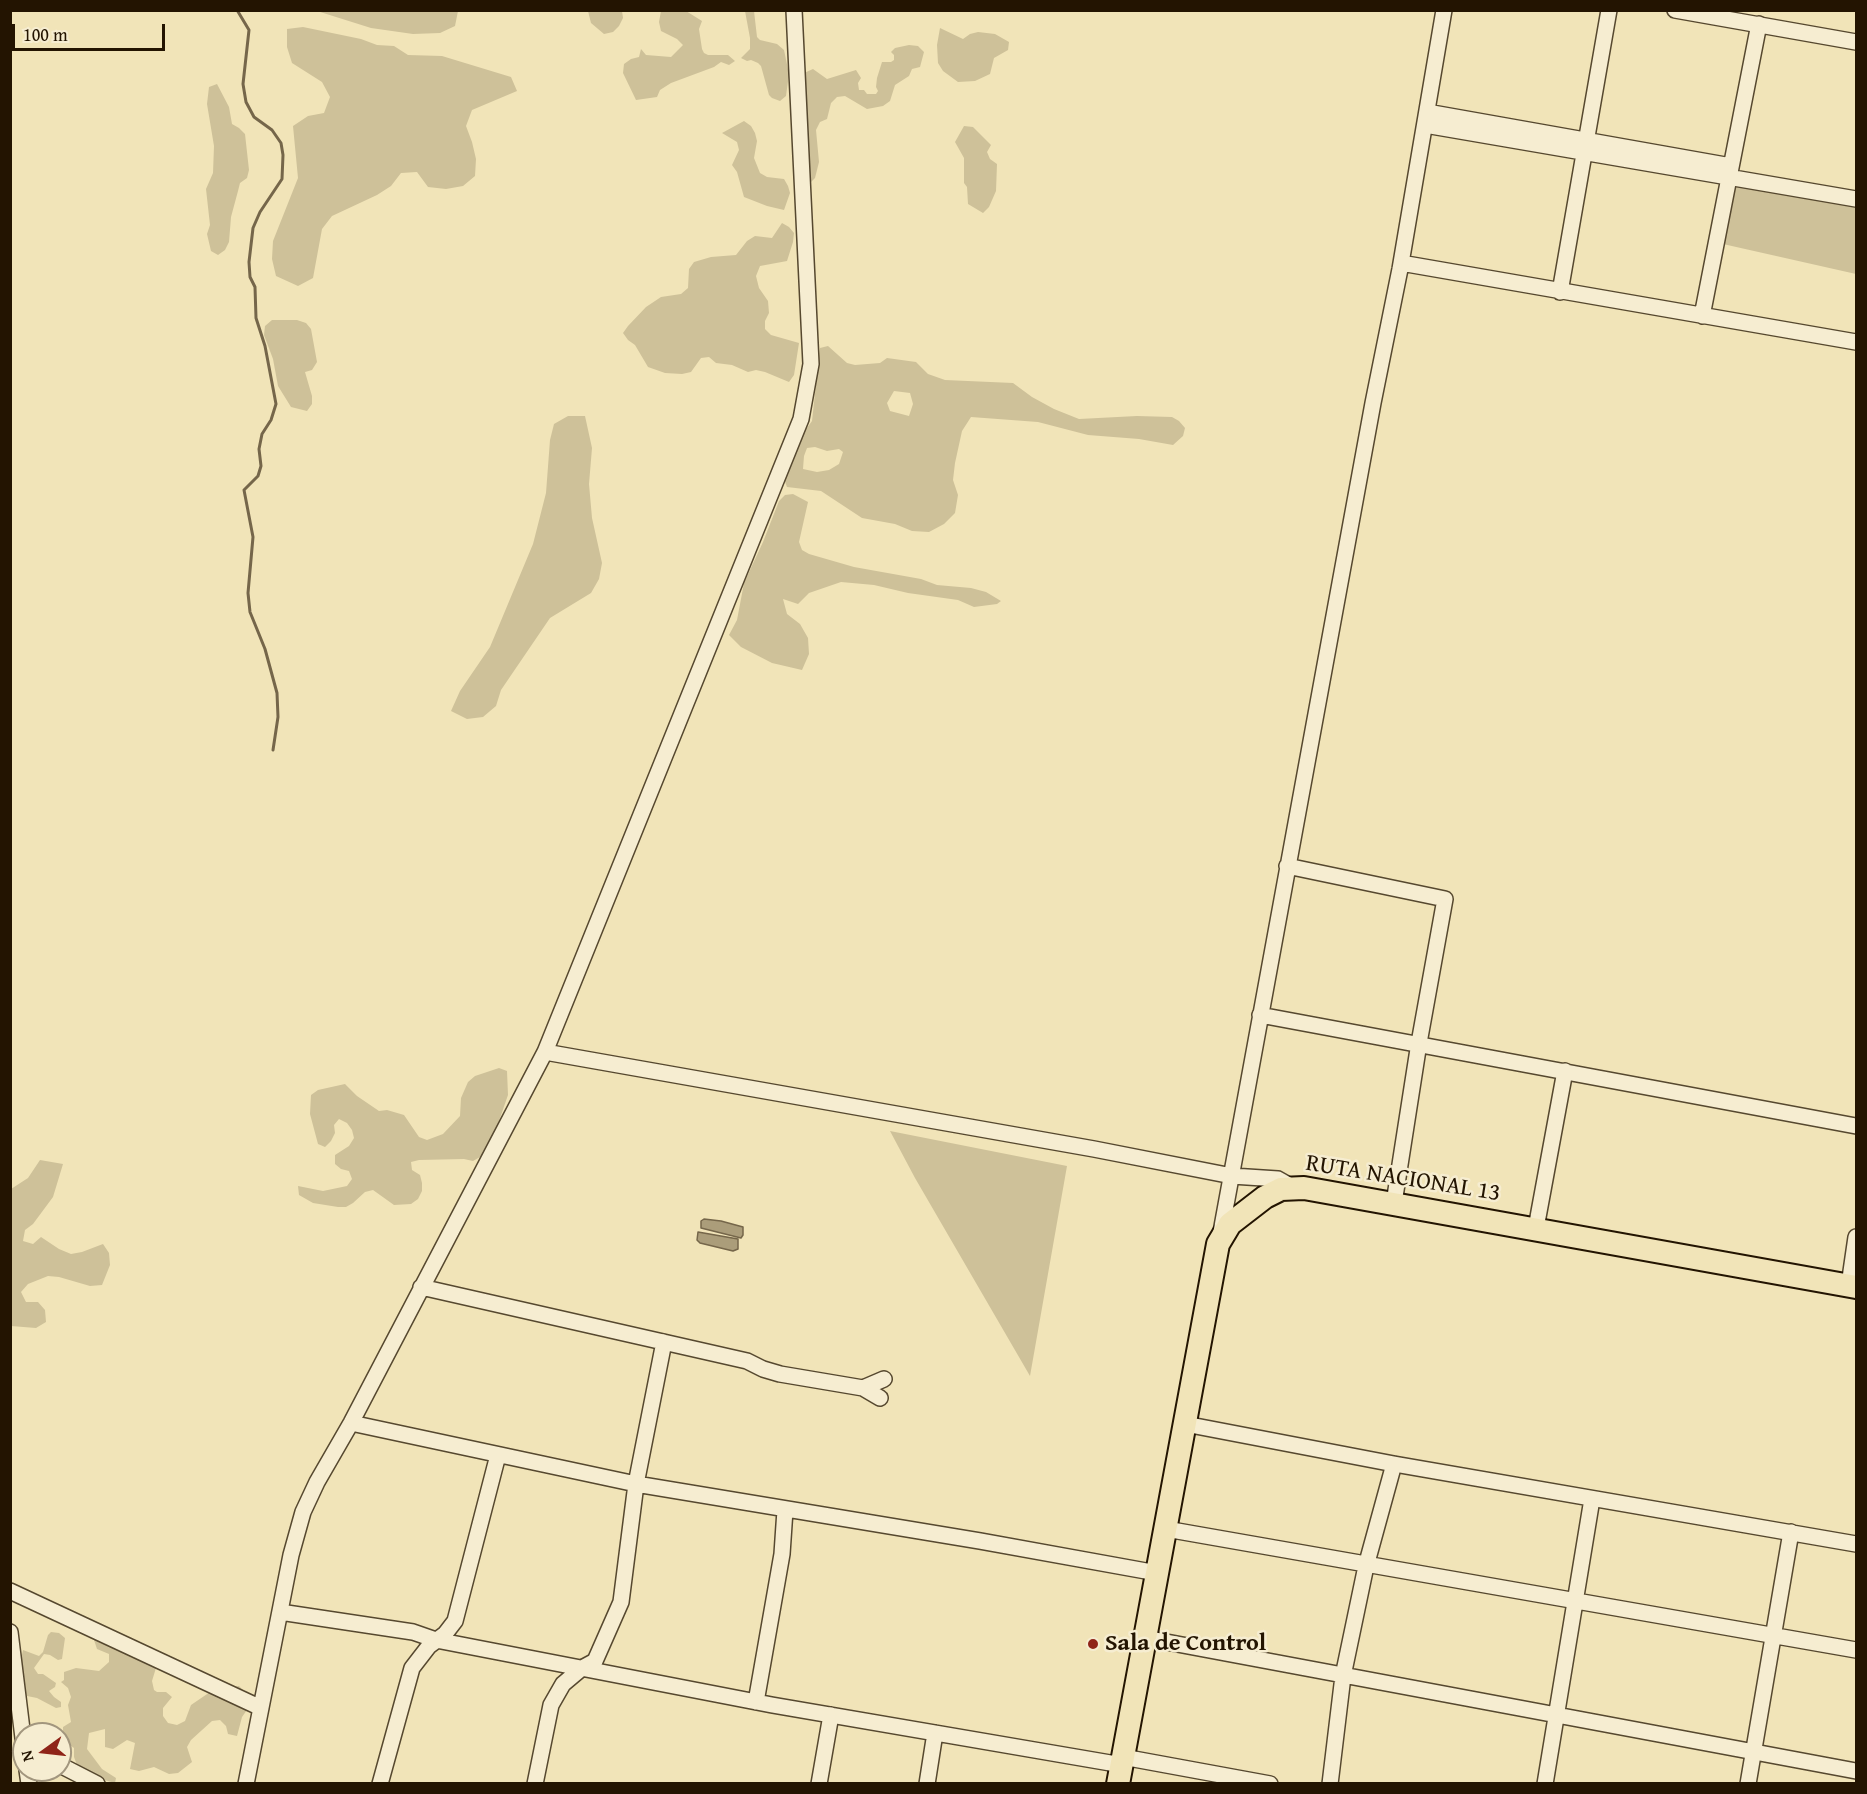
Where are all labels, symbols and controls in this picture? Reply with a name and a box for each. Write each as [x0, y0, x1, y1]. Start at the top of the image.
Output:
scale bar [15, 12, 168, 50]
text: 100 m [23, 21, 68, 48]
street label: RUTA NACIONAL 13 [1304, 1149, 1502, 1209]
place label: Sala de Control [1105, 1630, 1266, 1658]
marker: Sala de Control [1086, 1637, 1100, 1651]
north arrow [12, 1722, 72, 1782]
text: N [14, 1748, 40, 1764]

